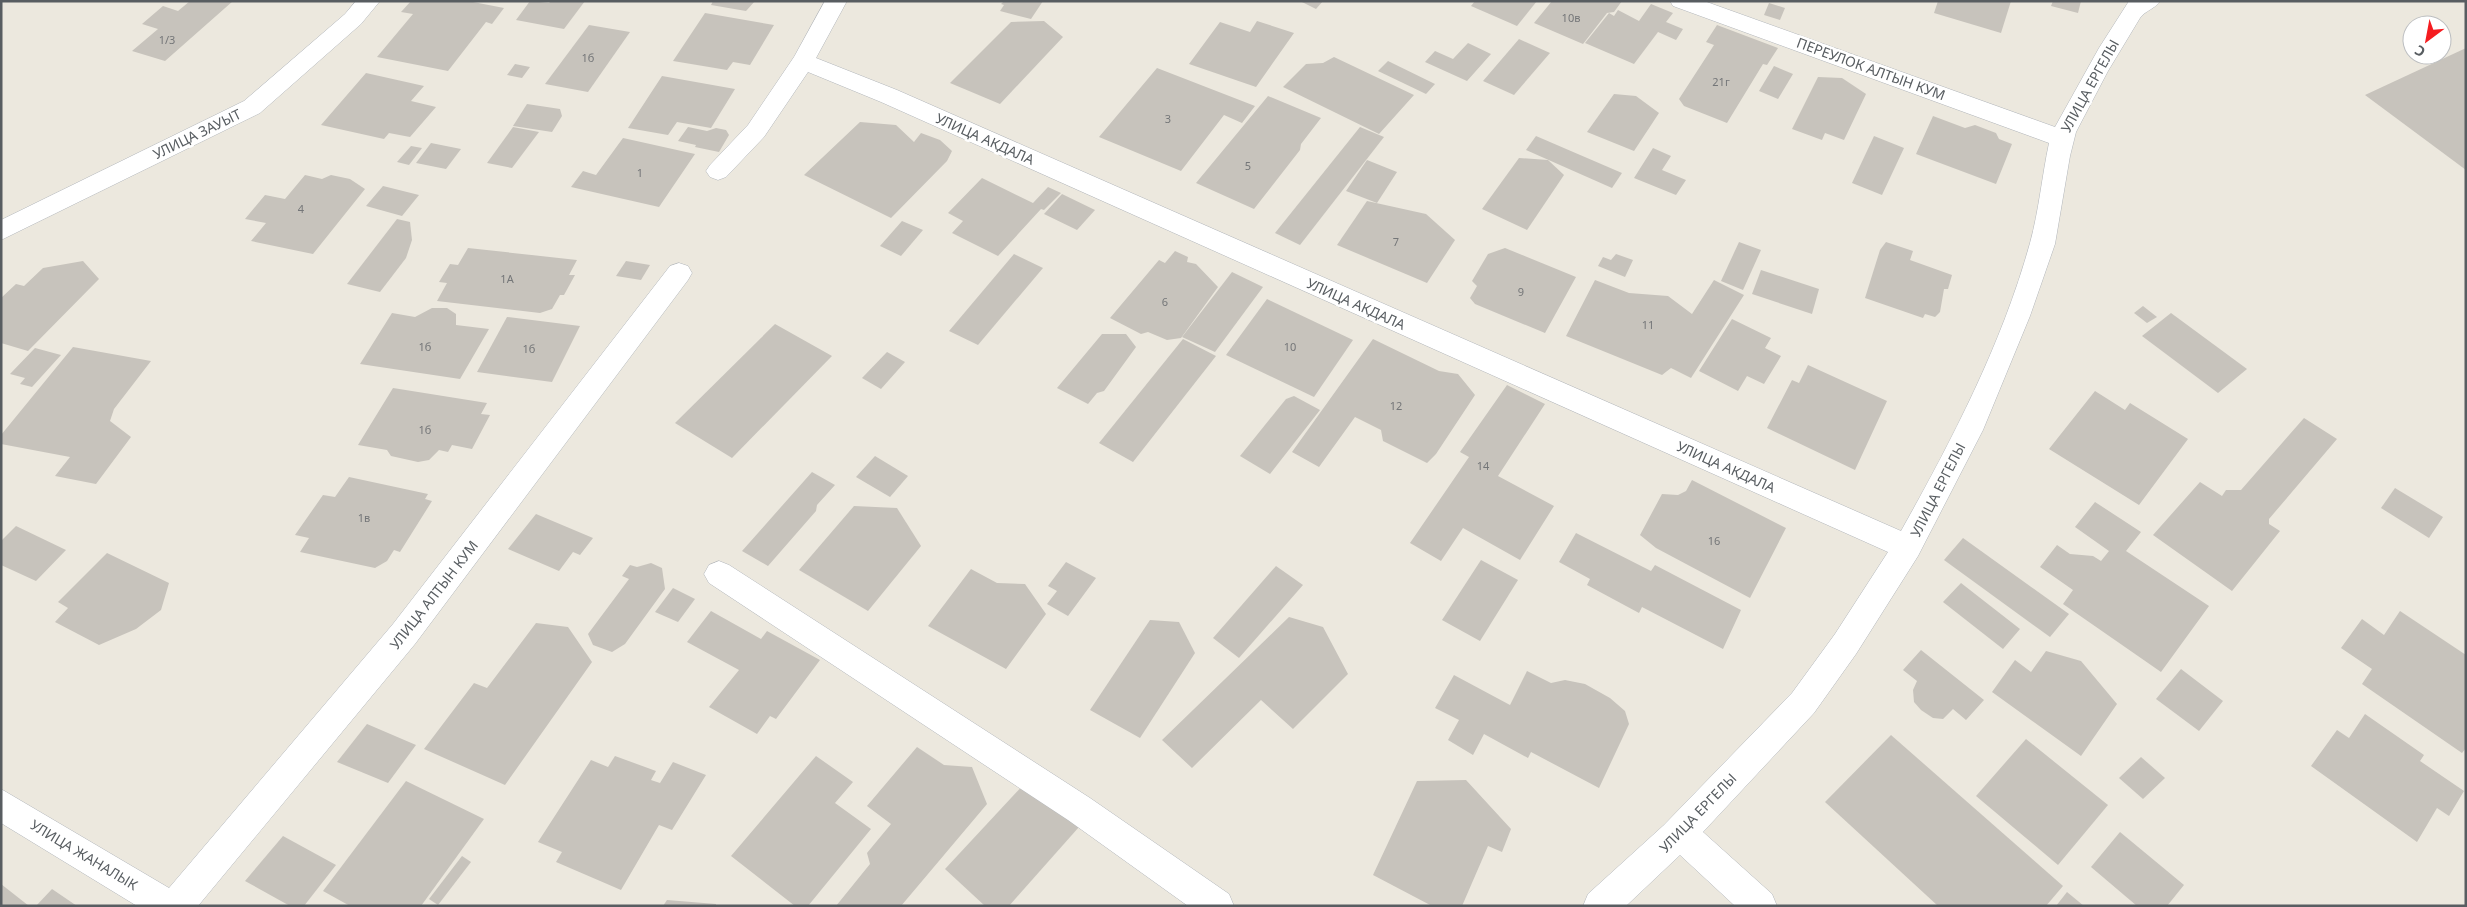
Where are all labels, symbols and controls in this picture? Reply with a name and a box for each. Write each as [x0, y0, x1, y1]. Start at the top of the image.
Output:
house number: 10в [1562, 10, 1580, 25]
north arrow [2402, 15, 2452, 65]
house number: 1/3 [159, 32, 175, 47]
street label: ПЕРЕУЛОК АЛТЫН КУМ [1794, 33, 1948, 104]
street label: УЛИЦА ЕРГЕЛЫ [2056, 36, 2123, 136]
text: С [2411, 41, 2429, 62]
house number: 1б [582, 50, 595, 65]
house number: 21г [1712, 74, 1730, 89]
street label: УЛИЦА ЗАУЫТ [150, 104, 244, 163]
street label: УЛИЦА АКДАЛА [933, 108, 1038, 169]
house number: 3 [1165, 111, 1171, 126]
house number: 5 [1245, 158, 1251, 173]
house number: 1 [637, 165, 643, 180]
house number: 4 [298, 201, 305, 216]
house number: 7 [1393, 234, 1399, 249]
house number: 1А [500, 271, 515, 286]
street label: УЛИЦА АКДАЛА [1304, 273, 1409, 334]
house number: 9 [1518, 284, 1524, 299]
house number: 6 [1162, 294, 1168, 309]
house number: 11 [1642, 317, 1654, 332]
house number: 1б [419, 339, 432, 354]
house number: 10 [1284, 339, 1296, 354]
house number: 1б [523, 341, 536, 356]
house number: 12 [1390, 398, 1402, 413]
house number: 1б [419, 422, 432, 437]
street label: УЛИЦА АКДАЛА [1674, 436, 1779, 497]
street label: УЛИЦА ЕРГЕЛЫ [1906, 439, 1970, 540]
house number: 14 [1477, 458, 1490, 473]
house number: 1в [358, 510, 370, 525]
house number: 16 [1708, 533, 1720, 548]
street label: УЛИЦА АЛТЫН КУМ [385, 536, 482, 653]
street label: УЛИЦА ЕРГЕЛЫ [1655, 769, 1740, 856]
street label: УЛИЦА ЖАНАЛЫК [27, 815, 142, 894]

